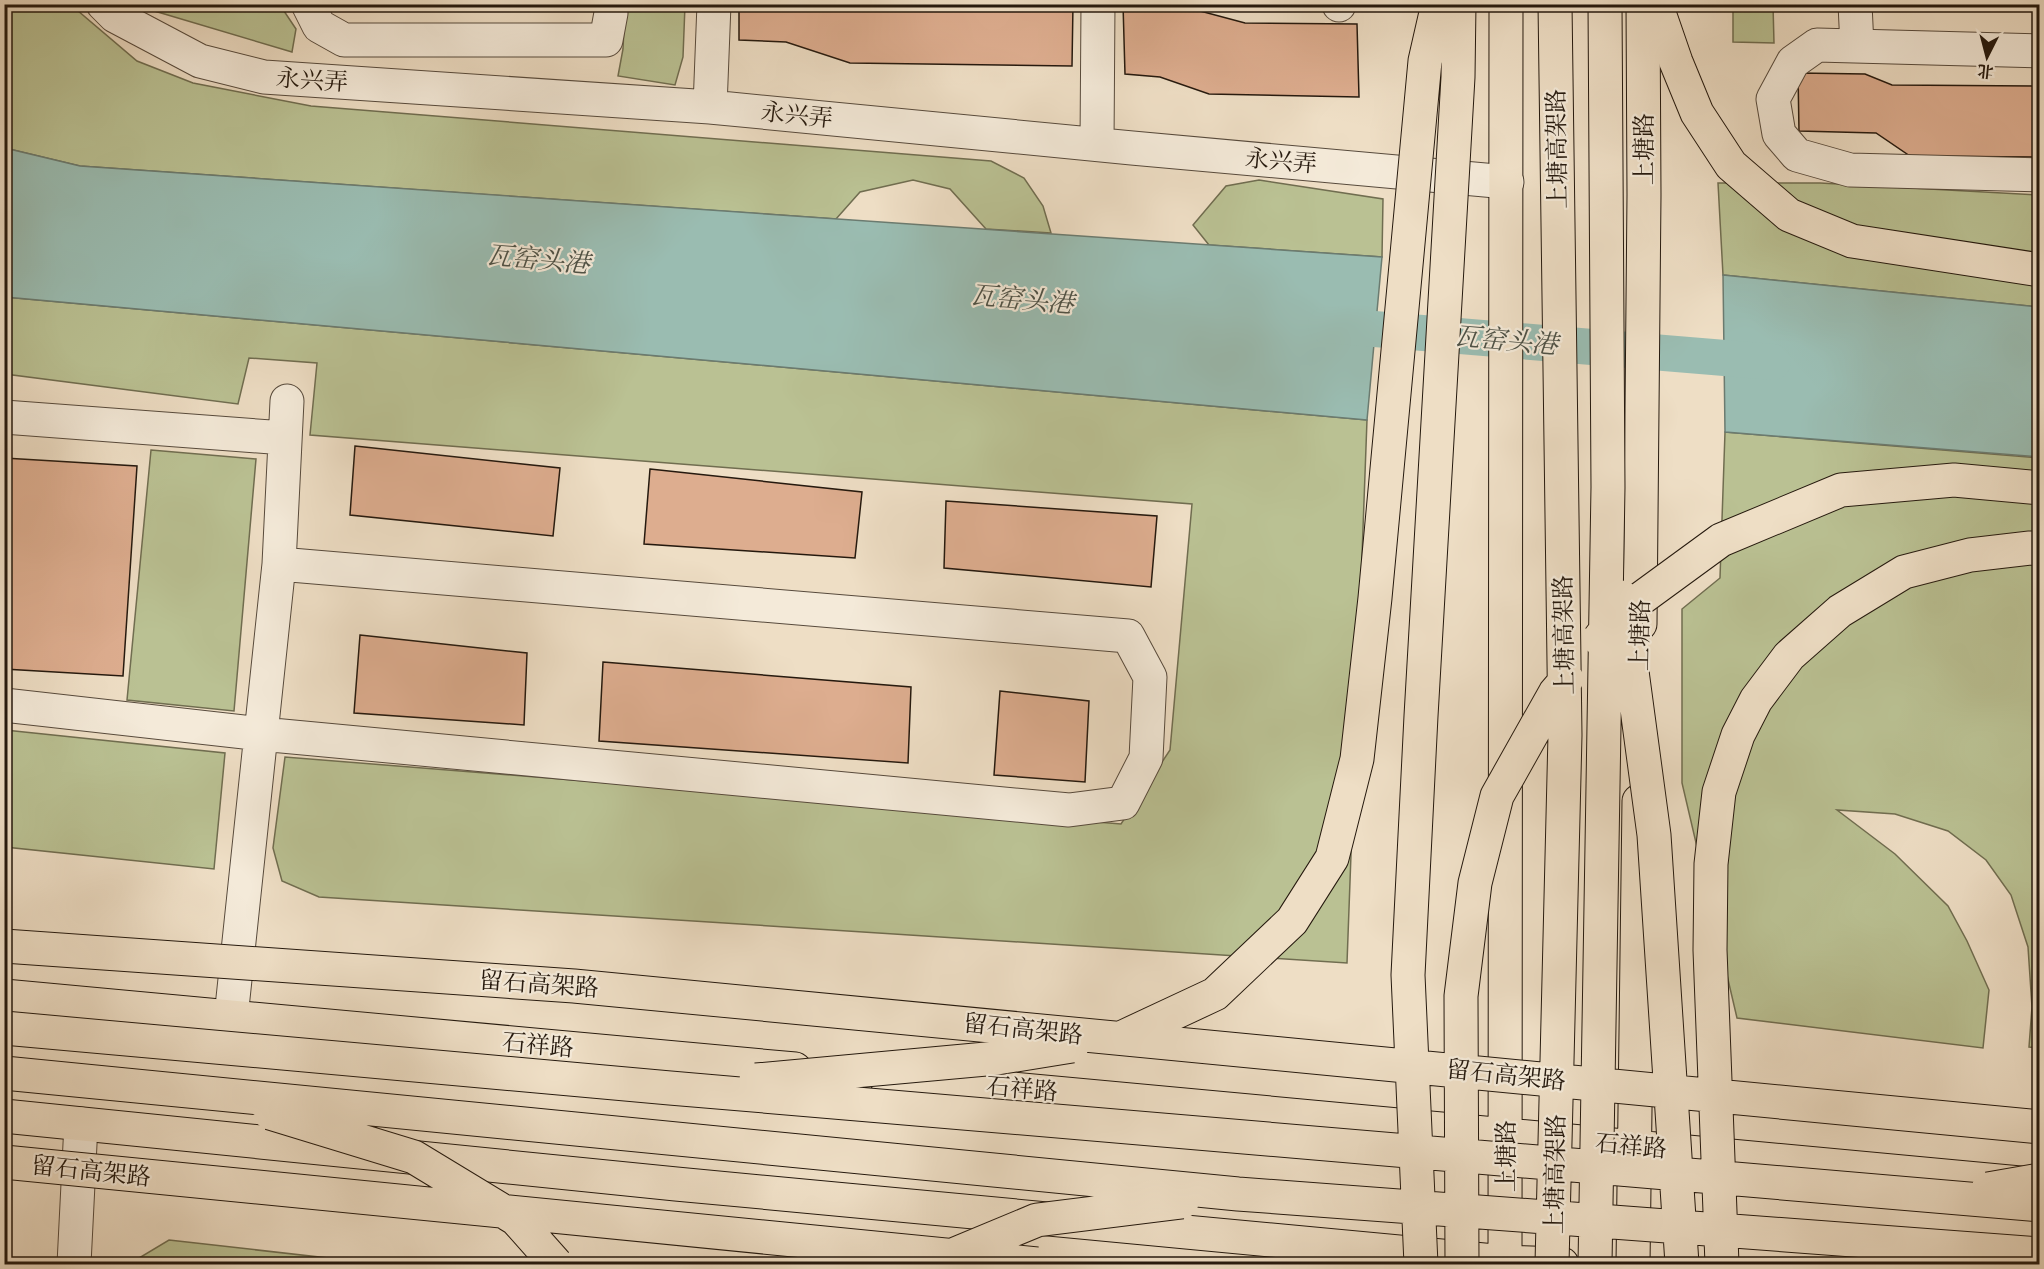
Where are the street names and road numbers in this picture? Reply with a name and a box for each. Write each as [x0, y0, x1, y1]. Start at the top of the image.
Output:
street label: 永兴弄 [275, 64, 349, 98]
street label: 上塘高架路 [1542, 89, 1574, 209]
street label: 永兴弄 [760, 97, 834, 135]
street label: 上塘路 [1630, 113, 1660, 185]
street label: 永兴弄 [1244, 144, 1318, 180]
street label: 上塘高架路 [1549, 575, 1581, 695]
street label: 上塘路 [1625, 599, 1657, 671]
street label: 留石高架路 [478, 966, 600, 1004]
street label: 留石高架路 [962, 1009, 1084, 1051]
street label: 石祥路 [501, 1028, 575, 1064]
street label: 留石高架路 [1445, 1055, 1567, 1097]
street label: 石祥路 [985, 1072, 1059, 1108]
street label: 上塘高架路 [1540, 1114, 1572, 1234]
street label: 上塘路 [1492, 1120, 1522, 1192]
street label: 石祥路 [1594, 1129, 1668, 1165]
street label: 留石高架路 [30, 1151, 152, 1193]

